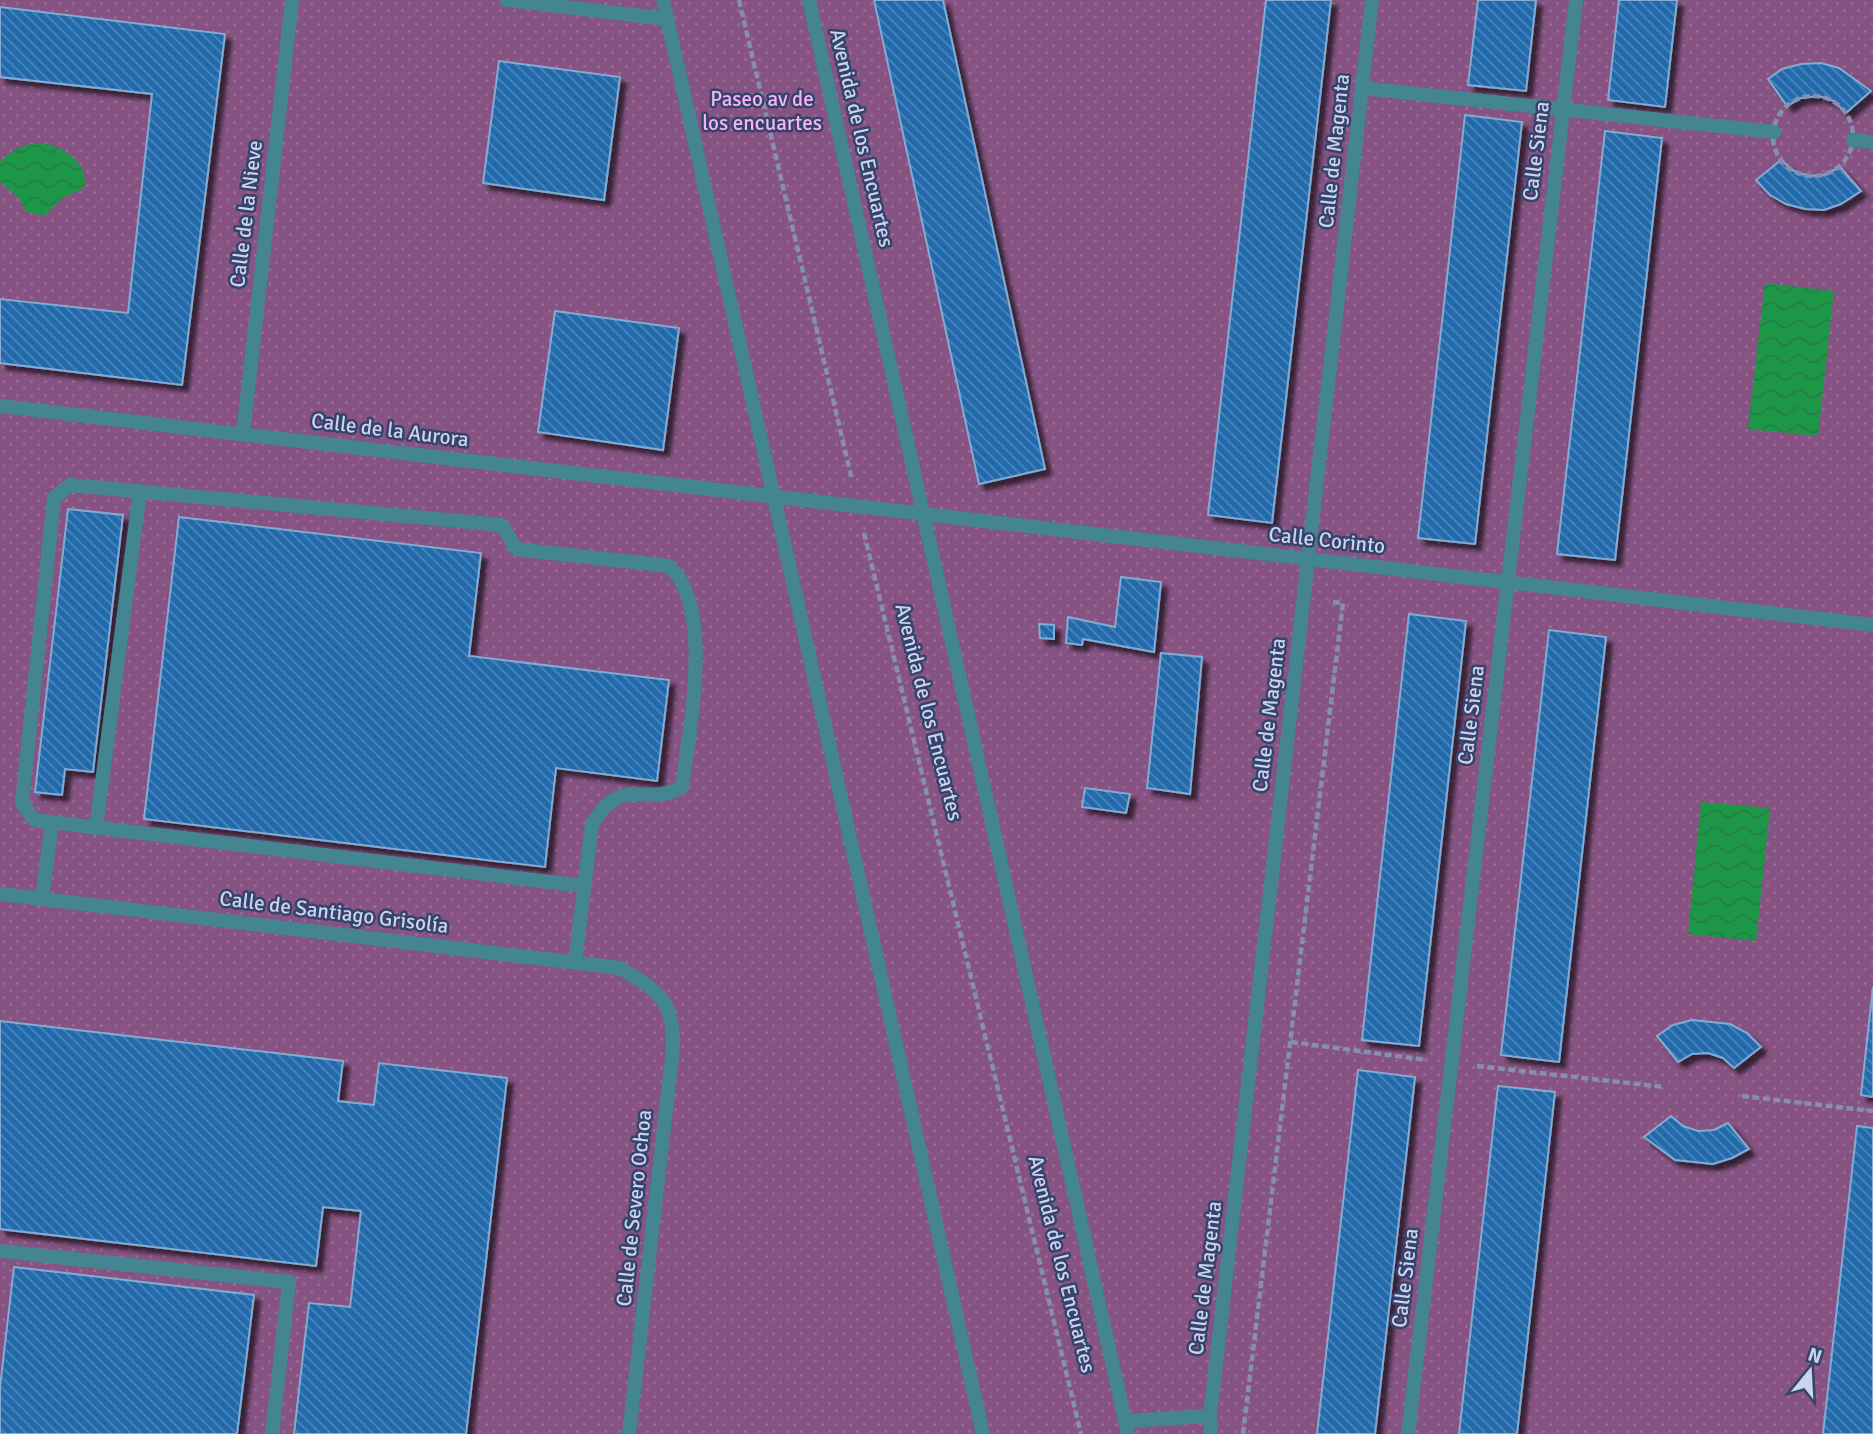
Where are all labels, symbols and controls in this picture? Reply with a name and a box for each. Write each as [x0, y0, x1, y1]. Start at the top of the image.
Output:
street label: Avenida de los Encuartes [824, 26, 900, 250]
street label: Calle de Magenta [1313, 73, 1355, 229]
park label: Paseo av de los encuartes [702, 86, 822, 136]
street label: Calle Siena [1517, 100, 1555, 202]
street label: Calle de la Nieve [224, 139, 268, 289]
street label: Calle de la Aurora [310, 407, 470, 453]
street label: Calle Corinto [1267, 521, 1387, 559]
street label: Avenida de los Encuartes [889, 601, 969, 823]
street label: Calle de Magenta [1247, 636, 1291, 794]
street label: Calle Siena [1452, 664, 1490, 766]
street label: Calle de Santiago Grisolía [218, 885, 450, 939]
street label: Calle de Severo Ochoa [611, 1108, 657, 1308]
street label: Avenida de los Encuartes [1022, 1153, 1102, 1375]
street label: Calle de Magenta [1183, 1199, 1227, 1357]
street label: Calle Siena [1386, 1227, 1424, 1329]
north arrow [1775, 1336, 1845, 1406]
text: N [1805, 1342, 1825, 1369]

